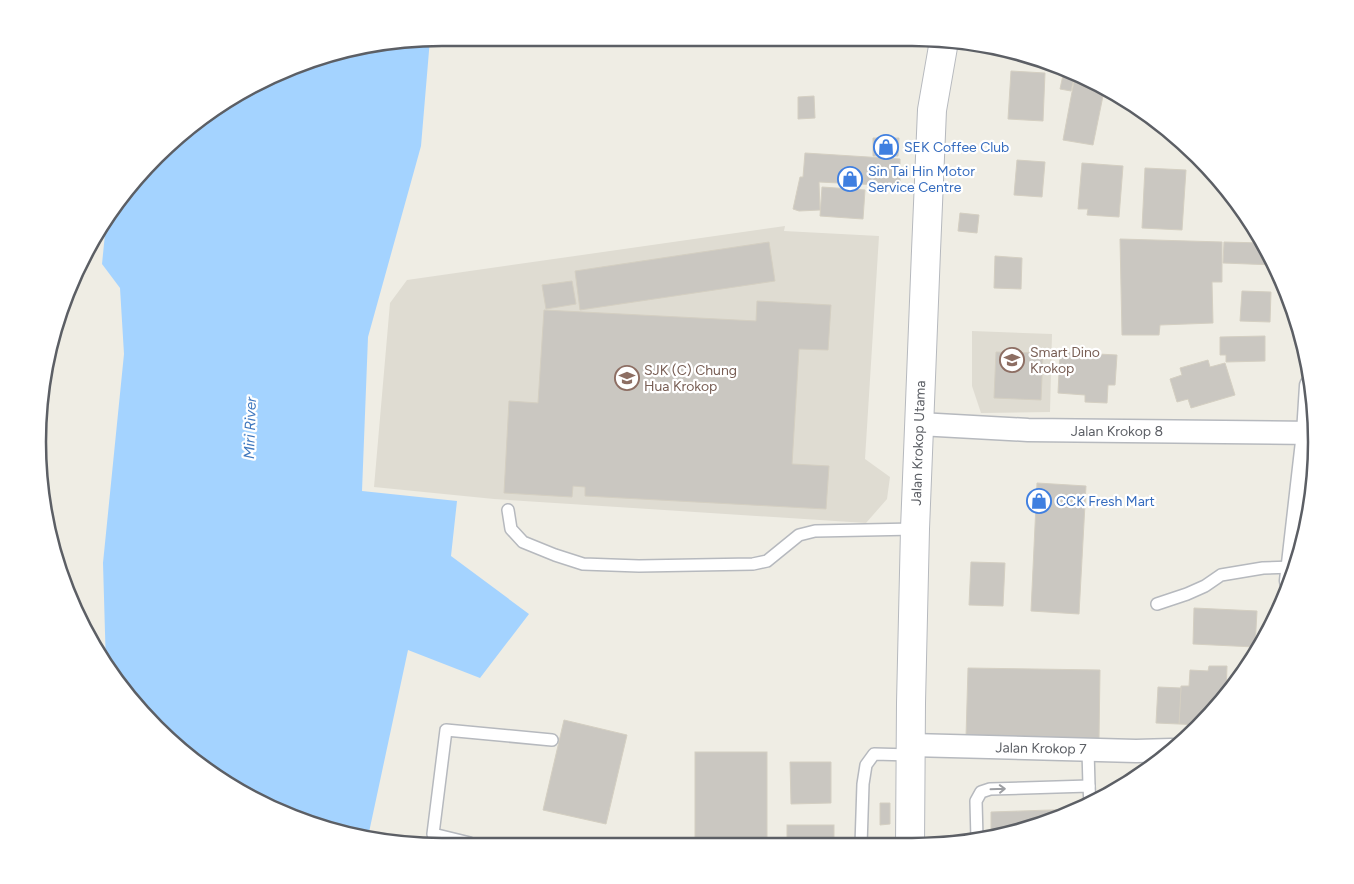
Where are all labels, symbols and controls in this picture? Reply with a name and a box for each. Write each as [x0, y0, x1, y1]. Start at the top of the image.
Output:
shop icon: SEK Coffee Club [873, 134, 899, 160]
place label: SEK Coffee Club [904, 139, 1009, 156]
place label: Sin Tai Hin Motor Service Centre [868, 163, 975, 196]
shop icon: Sin Tai Hin Motor Service Centre [837, 166, 863, 192]
place label: Smart Dino Krokop [1030, 344, 1100, 377]
school or university icon: Smart Dino Krokop [999, 347, 1025, 373]
place label: SJK (C) Chung Hua Krokop [644, 362, 737, 395]
school or university icon: SJK (C) Chung Hua Krokop [614, 365, 640, 391]
street label: Jalan Krokop Utama [908, 380, 929, 506]
water label: Miri River [240, 396, 260, 459]
street label: Jalan Krokop 8 [1071, 423, 1163, 440]
shop icon: CCK Fresh Mart [1026, 488, 1052, 514]
place label: CCK Fresh Mart [1056, 493, 1155, 510]
street label: Jalan Krokop 7 [995, 739, 1087, 758]
one-way arrow [990, 784, 1006, 794]

